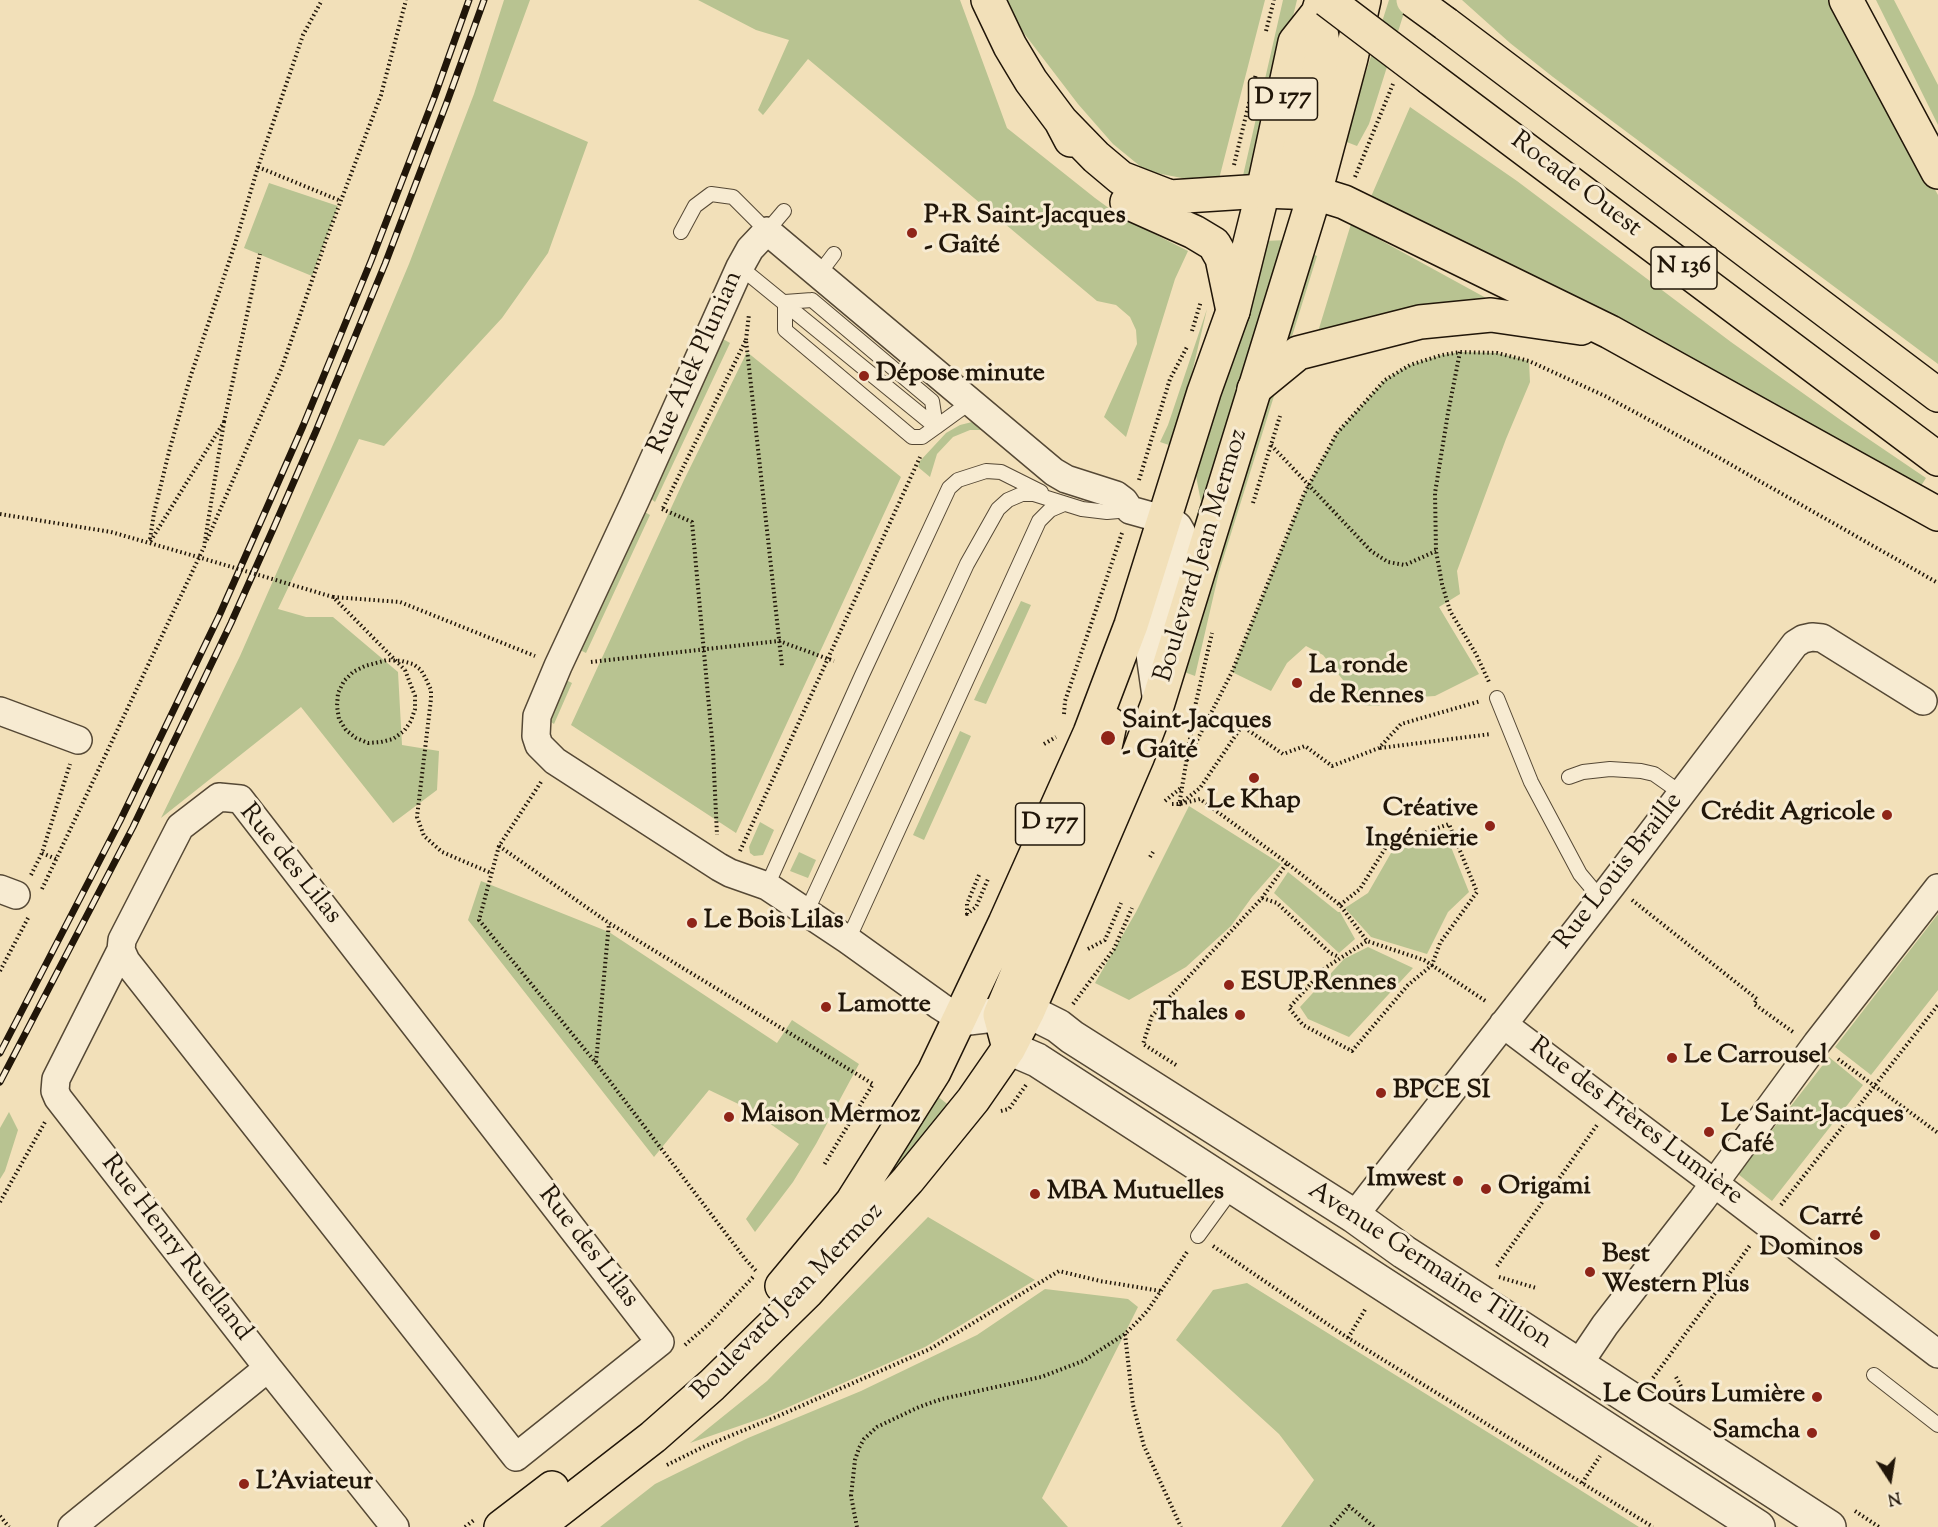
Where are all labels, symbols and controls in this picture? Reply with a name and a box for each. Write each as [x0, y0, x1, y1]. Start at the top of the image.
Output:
road number: D 177 [1248, 78, 1318, 120]
street label: Rocade Ouest [1503, 127, 1647, 245]
place label: P+R Saint-Jacques - Gaîté [924, 202, 1126, 264]
marker: P+R Saint-Jacques - Gaîté [905, 226, 919, 240]
road number: N 136 [1651, 247, 1717, 289]
street label: Rue Alek Plunian [643, 267, 751, 459]
place label: Dépose minute [876, 360, 1045, 392]
marker: Dépose minute [857, 369, 871, 383]
street label: Boulevard Jean Mermoz [1150, 426, 1256, 686]
place label: La ronde de Rennes [1309, 652, 1424, 714]
marker: La ronde de Rennes [1290, 676, 1304, 690]
place label: Saint-Jacques - Gaîté [1122, 707, 1271, 768]
marker: Saint-Jacques - Gaîté [1099, 729, 1117, 747]
marker: Le Khap [1247, 771, 1261, 785]
place label: Le Khap [1207, 787, 1301, 819]
street label: Rue Louis Braille [1549, 787, 1691, 957]
place label: Créative Ingénierie [1366, 795, 1478, 856]
street label: Rue des Lilas [231, 799, 347, 931]
place label: Crédit Agricole [1701, 799, 1875, 831]
road number: D 177 [1016, 803, 1084, 845]
marker: Crédit Agricole [1880, 808, 1894, 822]
marker: Créative Ingénierie [1483, 819, 1497, 833]
place label: Le Bois Lilas [704, 907, 844, 939]
marker: Le Bois Lilas [685, 916, 699, 930]
place label: ESUP Rennes [1241, 969, 1396, 1001]
marker: ESUP Rennes [1222, 978, 1236, 992]
place label: Lamotte [838, 991, 931, 1023]
place label: Thales [1153, 999, 1228, 1031]
marker: Lamotte [819, 1000, 833, 1014]
marker: Thales [1233, 1008, 1247, 1022]
street label: Rue des Frères Lumière [1522, 1032, 1748, 1214]
place label: Le Carrousel [1684, 1042, 1828, 1074]
marker: Le Carrousel [1665, 1051, 1679, 1065]
place label: BPCE SI [1393, 1077, 1490, 1109]
marker: BPCE SI [1374, 1086, 1388, 1100]
place label: Maison Mermoz [741, 1101, 920, 1133]
place label: Le Saint-Jacques Café [1721, 1101, 1904, 1162]
marker: Maison Mermoz [722, 1110, 736, 1124]
marker: Le Saint-Jacques Café [1702, 1125, 1716, 1139]
street label: Rue Henry Ruelland [93, 1150, 257, 1348]
place label: Imwest [1367, 1165, 1446, 1197]
place label: Origami [1498, 1173, 1591, 1205]
marker: Imwest [1451, 1174, 1465, 1188]
street label: Avenue Germaine Tillion [1301, 1176, 1557, 1358]
place label: MBA Mutuelles [1047, 1178, 1224, 1210]
street label: Rue des Lilas [530, 1181, 644, 1315]
marker: Origami [1479, 1182, 1493, 1196]
marker: MBA Mutuelles [1028, 1187, 1042, 1201]
street label: Boulevard Jean Mermoz [687, 1198, 891, 1408]
place label: Carré Dominos [1760, 1204, 1863, 1266]
marker: Carré Dominos [1868, 1228, 1882, 1242]
place label: Best Western Plus [1602, 1241, 1749, 1302]
marker: Best Western Plus [1583, 1265, 1597, 1279]
place label: Le Cours Lumière [1603, 1381, 1805, 1413]
marker: Le Cours Lumière [1810, 1390, 1824, 1404]
place label: Samcha [1712, 1417, 1800, 1449]
marker: Samcha [1805, 1426, 1819, 1440]
north arrow [1860, 1449, 1920, 1509]
place label: L'Aviateur [256, 1468, 373, 1500]
marker: L'Aviateur [237, 1477, 251, 1491]
text: N [1885, 1485, 1902, 1510]

